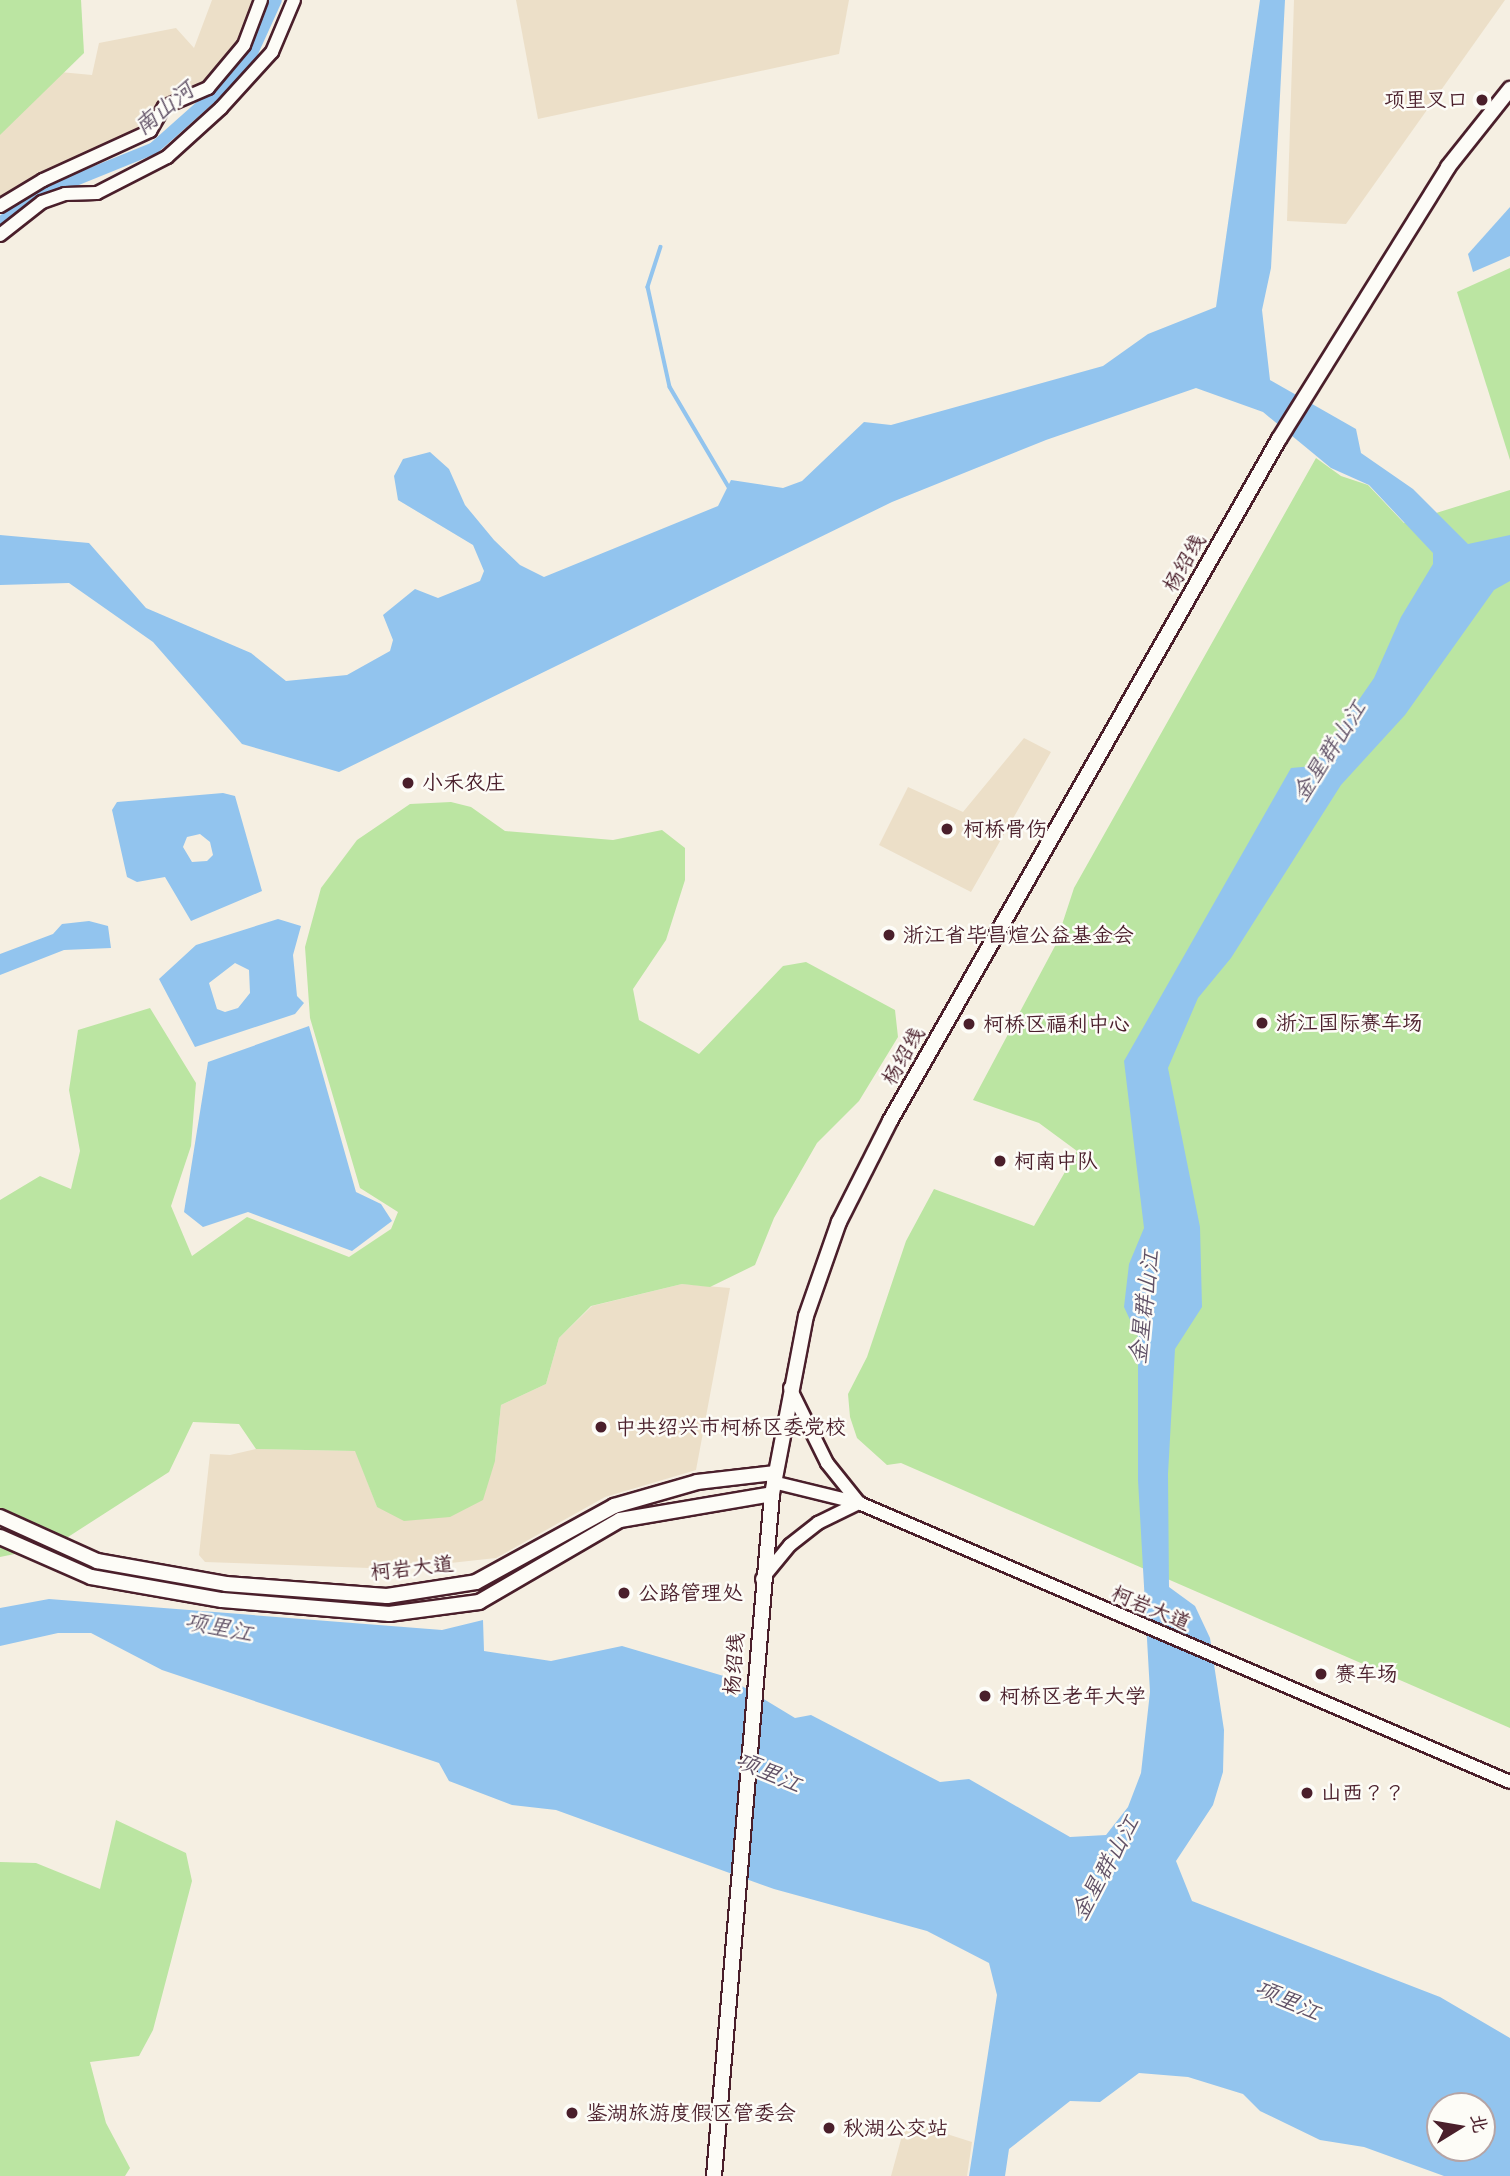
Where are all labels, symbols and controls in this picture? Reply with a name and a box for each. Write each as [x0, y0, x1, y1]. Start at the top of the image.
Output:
water label: 南山河 [129, 76, 199, 140]
place label: 项里叉口 [1384, 87, 1468, 113]
marker: 项里叉口 [1474, 92, 1490, 108]
street label: 杨绍线 [1157, 529, 1211, 597]
water label: 金星群山江 [1286, 695, 1372, 807]
place label: 小禾农庄 [422, 770, 506, 796]
marker: 小禾农庄 [400, 775, 416, 791]
place label: 柯桥骨伤 [963, 816, 1047, 842]
marker: 柯桥骨伤 [937, 819, 957, 839]
place label: 浙江省毕昌煊公益基金会 [903, 922, 1134, 948]
marker: 浙江省毕昌煊公益基金会 [881, 927, 897, 943]
place label: 浙江国际赛车场 [1276, 1010, 1423, 1036]
place label: 柯桥区福利中心 [983, 1011, 1130, 1037]
marker: 浙江国际赛车场 [1254, 1015, 1270, 1031]
marker: 柯桥区福利中心 [961, 1016, 977, 1032]
street label: 杨绍线 [876, 1022, 930, 1090]
place label: 柯南中队 [1014, 1148, 1098, 1174]
marker: 柯南中队 [992, 1153, 1008, 1169]
water label: 金星群山江 [1123, 1248, 1165, 1366]
place label: 中共绍兴市柯桥区委党校 [615, 1414, 846, 1440]
marker: 中共绍兴市柯桥区委党校 [593, 1419, 609, 1435]
street label: 柯岩大道 [369, 1551, 455, 1585]
place label: 公路管理处 [638, 1580, 743, 1606]
street label: 柯岩大道 [1107, 1580, 1195, 1636]
marker: 公路管理处 [616, 1585, 632, 1601]
water label: 项里江 [182, 1606, 256, 1648]
street label: 杨绍线 [719, 1632, 749, 1696]
place label: 赛车场 [1335, 1661, 1398, 1687]
marker: 赛车场 [1313, 1666, 1329, 1682]
place label: 柯桥区老年大学 [999, 1683, 1146, 1709]
marker: 柯桥区老年大学 [977, 1688, 993, 1704]
water label: 项里江 [732, 1745, 806, 1799]
place label: 山西？？ [1321, 1780, 1405, 1806]
marker: 山西？？ [1299, 1785, 1315, 1801]
water label: 金星群山江 [1065, 1811, 1145, 1925]
water label: 项里江 [1251, 1973, 1325, 2027]
north arrow [1426, 2092, 1496, 2162]
place label: 鉴湖旅游度假区管委会 [586, 2100, 796, 2126]
marker: 鉴湖旅游度假区管委会 [564, 2105, 580, 2121]
text: 北 [1465, 2112, 1494, 2135]
place label: 秋湖公交站 [843, 2115, 948, 2141]
marker: 秋湖公交站 [821, 2120, 837, 2136]

